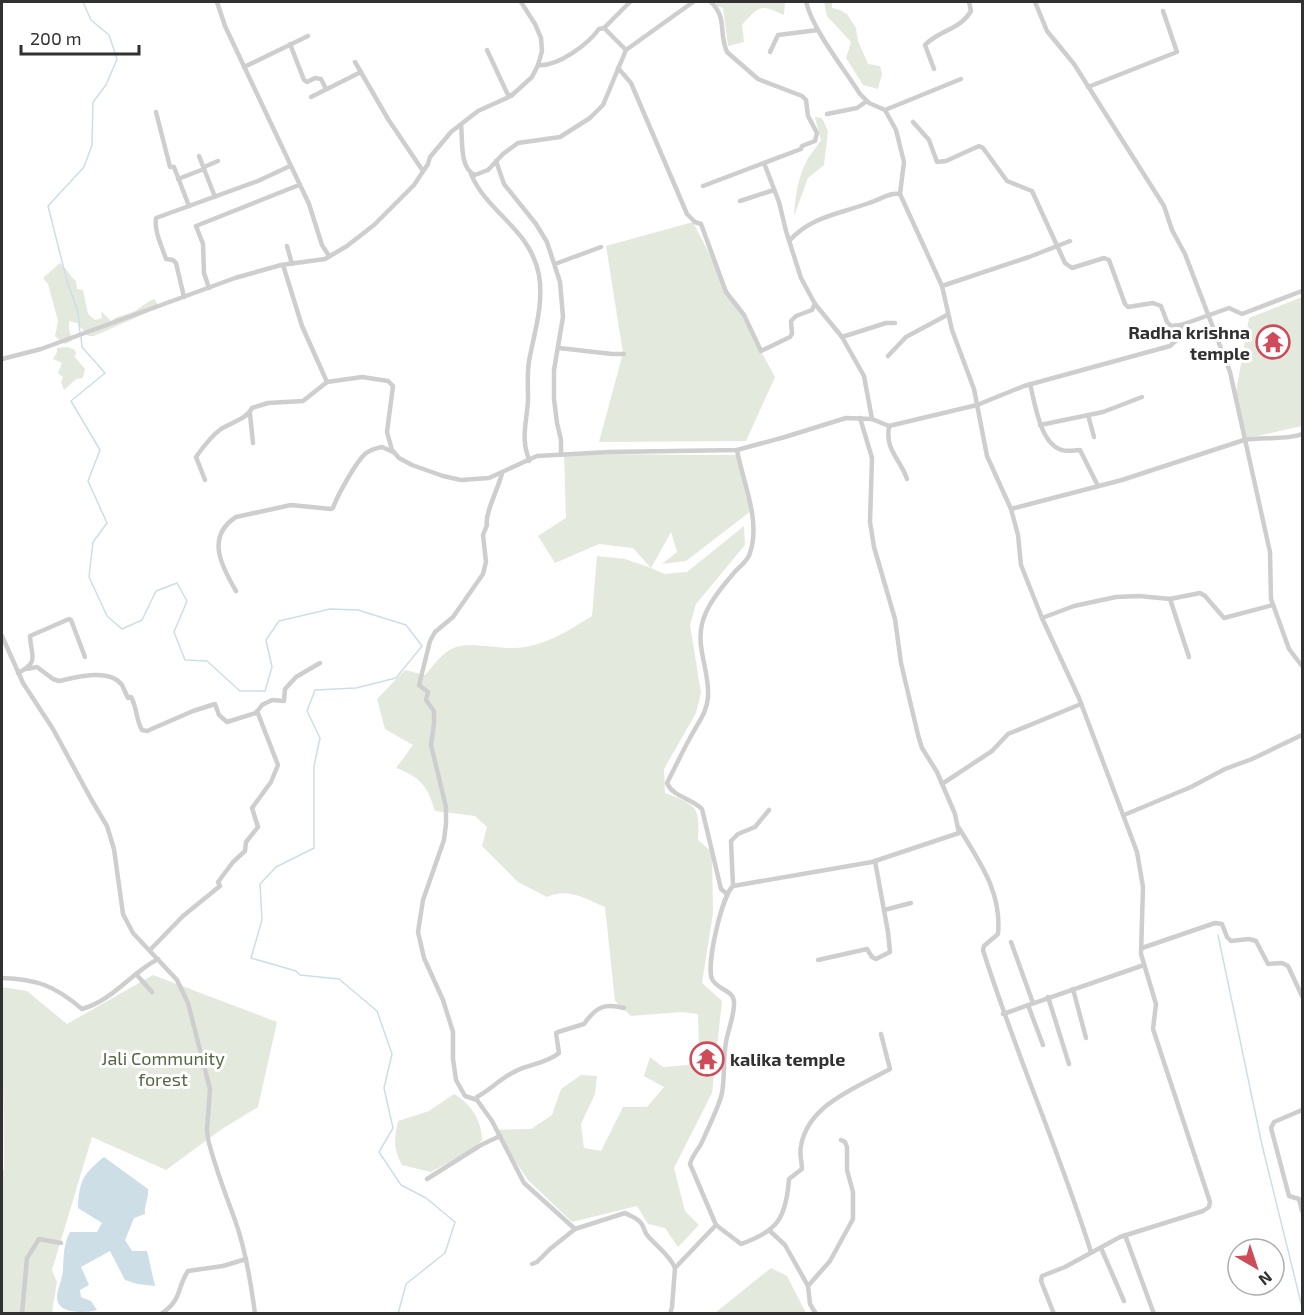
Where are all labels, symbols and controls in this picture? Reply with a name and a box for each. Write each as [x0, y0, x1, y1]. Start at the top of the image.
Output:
scale bar [21, 18, 140, 56]
text: 200 m [30, 27, 82, 49]
place label: Radha krishna temple [1128, 321, 1250, 364]
temple icon: Radha krishna temple [1255, 324, 1291, 360]
temple icon: kalika temple [689, 1041, 725, 1077]
park label: Jali Community forest [101, 1047, 225, 1090]
place label: kalika temple [730, 1048, 845, 1070]
north arrow [1226, 1237, 1286, 1297]
text: N [1255, 1268, 1276, 1290]

